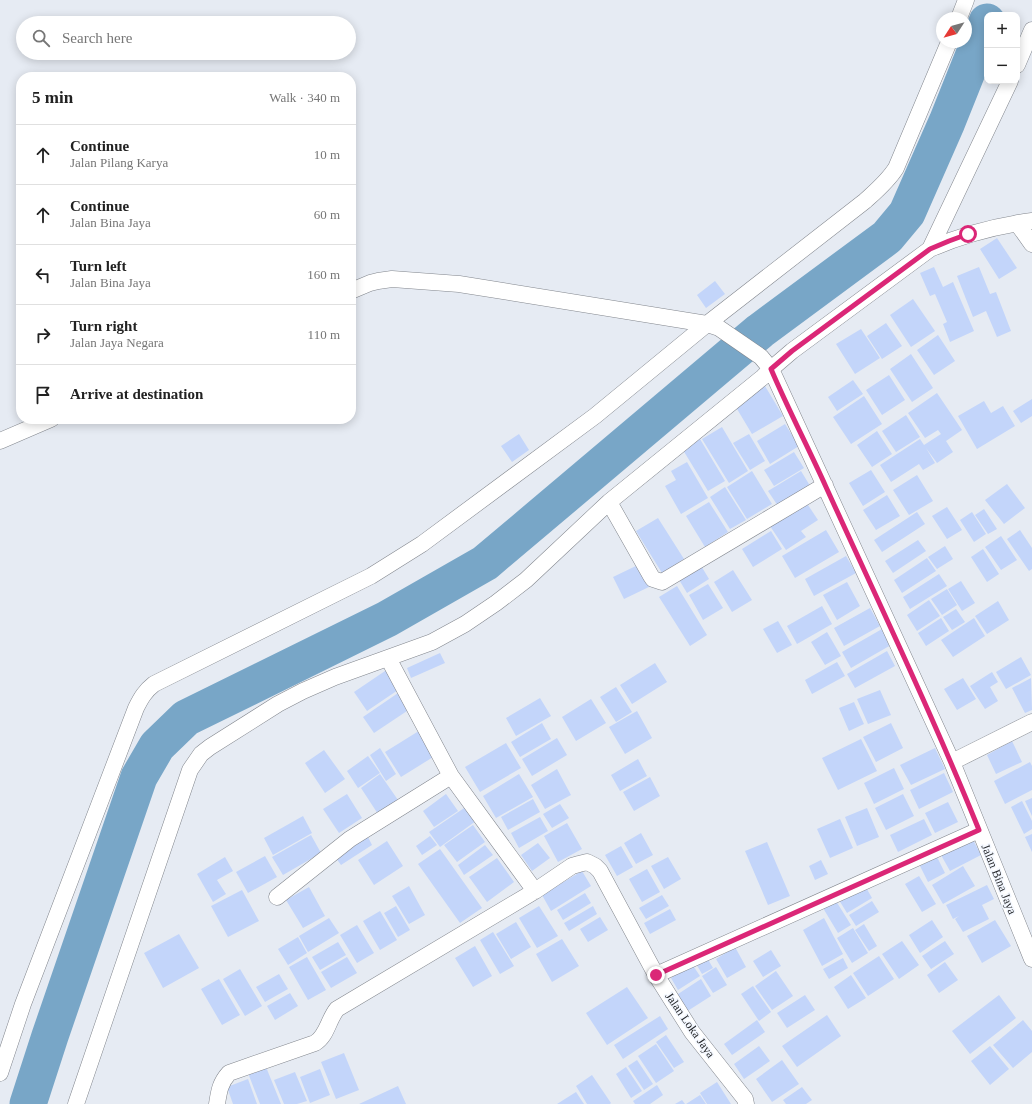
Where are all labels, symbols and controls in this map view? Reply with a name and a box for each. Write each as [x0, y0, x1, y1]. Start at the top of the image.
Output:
north arrow [936, 12, 972, 48]
map controls [984, 12, 1020, 84]
button: + [984, 12, 1020, 48]
search box [16, 16, 356, 60]
icon: search [30, 27, 52, 49]
text: Search here [62, 30, 132, 46]
button: − [984, 48, 1020, 84]
text: 5 min [32, 88, 73, 107]
text: Walk · 340 m [269, 90, 340, 105]
text: Continue [70, 138, 129, 154]
icon: ahead [32, 144, 54, 166]
text: 10 m [314, 147, 340, 162]
text: Jalan Pilang Karya [70, 155, 168, 170]
text: Continue [70, 198, 129, 214]
icon: ahead [32, 204, 54, 226]
text: 60 m [314, 207, 340, 222]
text: Jalan Bina Jaya [70, 215, 151, 230]
route start [959, 225, 977, 243]
text: Turn left [70, 258, 127, 274]
icon: left [32, 264, 54, 286]
text: 160 m [307, 267, 340, 282]
text: Jalan Bina Jaya [70, 275, 151, 290]
text: Turn right [70, 318, 137, 334]
icon: right [32, 324, 54, 346]
text: 110 m [308, 327, 340, 342]
text: Jalan Jaya Negara [70, 335, 164, 350]
icon: arrive [32, 384, 54, 406]
text: Arrive at destination [70, 386, 203, 402]
street label: Jalan Bina Jaya [979, 842, 1020, 917]
route end [647, 966, 665, 984]
street label: Jalan Loka Jaya [662, 990, 718, 1061]

